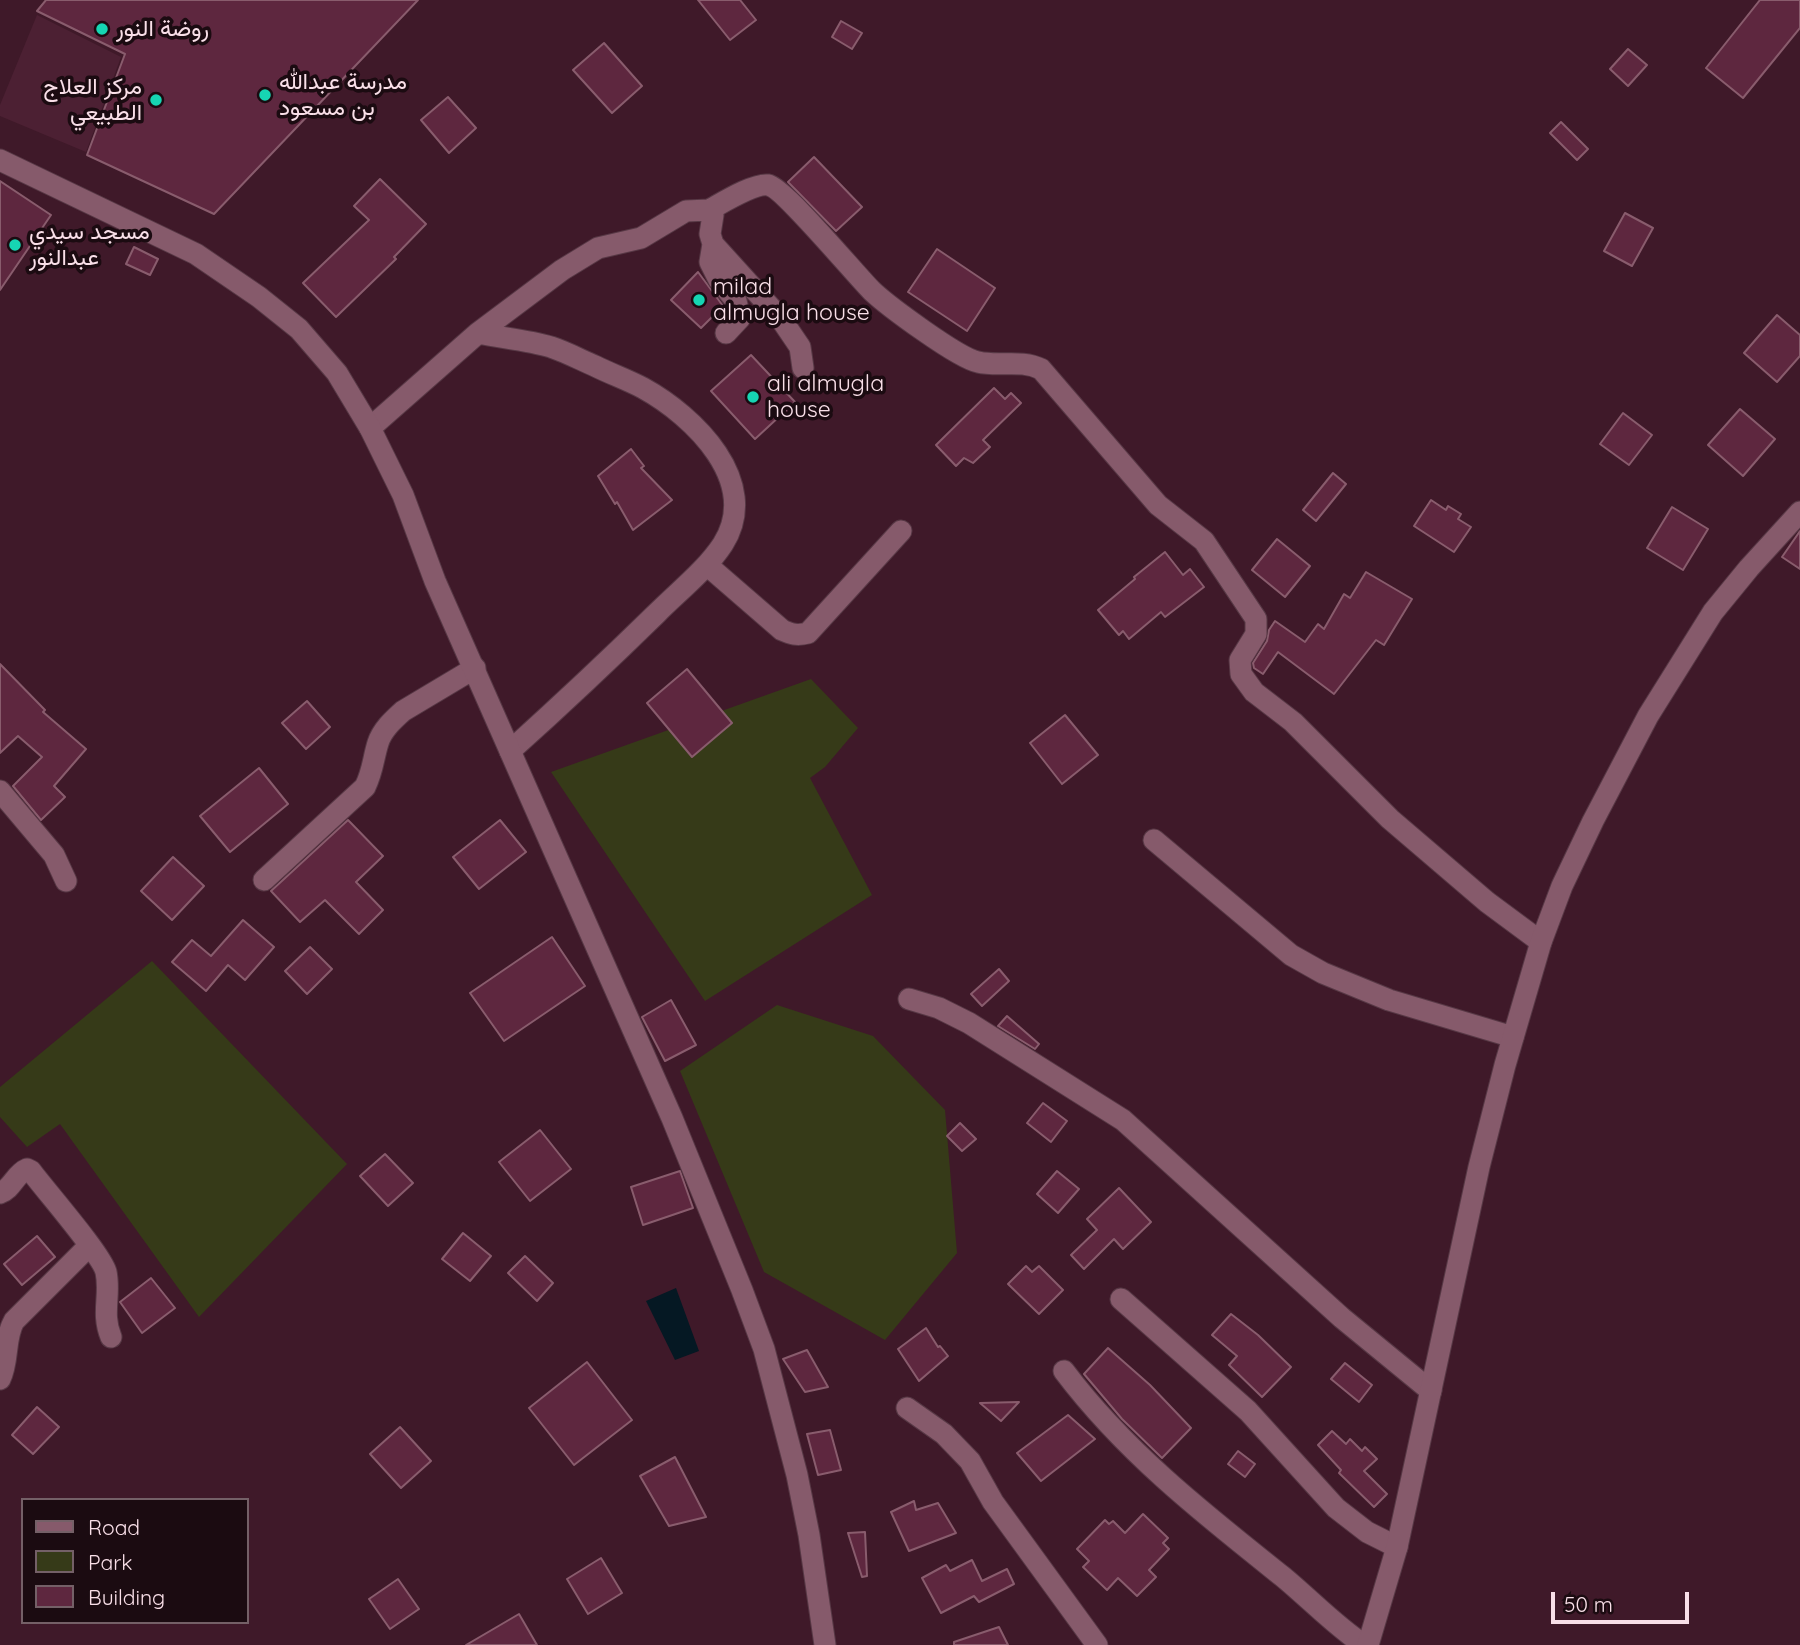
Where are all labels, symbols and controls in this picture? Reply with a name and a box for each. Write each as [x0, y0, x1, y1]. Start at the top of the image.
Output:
place label: روضة النور [116, 15, 209, 43]
marker: روضة النور [94, 21, 110, 37]
place label: مدرسة عبدالله بن مسعود [279, 68, 407, 122]
place label: مركز العلاج الطبيعي [43, 73, 142, 127]
marker: مدرسة عبدالله بن مسعود [257, 87, 273, 103]
marker: مركز العلاج الطبيعي [148, 92, 164, 108]
place label: مسجد سيدي عبدالنور [29, 218, 150, 272]
marker: مسجد سيدي عبدالنور [7, 237, 23, 253]
place label: milad almugla house [713, 273, 870, 327]
marker: milad almugla house [691, 292, 707, 308]
place label: ali almugla house [767, 370, 884, 424]
marker: ali almugla house [745, 389, 761, 405]
legend [21, 1498, 248, 1624]
text: Road [88, 1514, 140, 1540]
text: Park [88, 1549, 132, 1575]
scale bar [1555, 1578, 1693, 1622]
text: Building [88, 1584, 165, 1610]
text: 50 m [1564, 1591, 1613, 1617]

